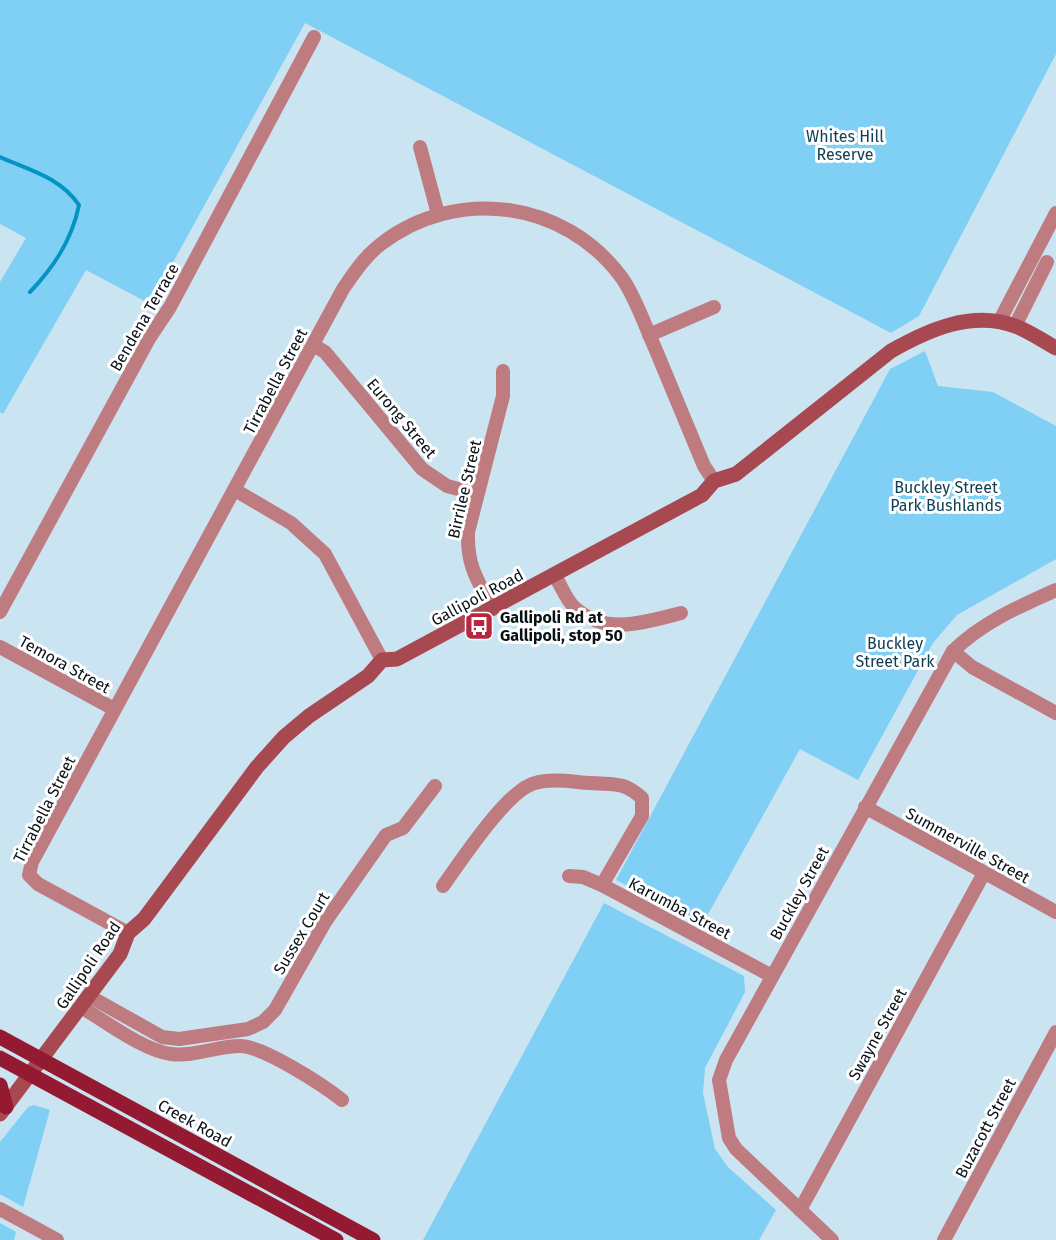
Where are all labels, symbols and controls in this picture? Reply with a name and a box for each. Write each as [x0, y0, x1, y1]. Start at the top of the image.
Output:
park label: Whites Hill Reserve [806, 127, 884, 164]
street label: Bendena Terrace [106, 260, 183, 374]
street label: Tirrabella Street [240, 325, 311, 437]
street label: Eurong Street [363, 375, 441, 462]
street label: Birrilee Street [444, 438, 485, 540]
park label: Buckley Street Park Bushlands [890, 478, 1002, 515]
street label: Gallipoli Road [428, 565, 527, 630]
place label: Gallipoli Rd at Gallipoli, stop 50 [500, 608, 623, 645]
bus stop icon: Gallipoli Rd at Gallipoli, stop 50 [463, 610, 495, 642]
street label: Temora Street [16, 632, 114, 697]
park label: Buckley Street Park [855, 634, 935, 671]
street label: Tirrabella Street [9, 753, 80, 866]
street label: Summerville Street [903, 804, 1033, 887]
street label: Buckley Street [766, 843, 833, 943]
street label: Karumba Street [625, 874, 734, 943]
street label: Sussex Court [269, 888, 334, 978]
street label: Gallipoli Road [52, 918, 125, 1013]
street label: Swayne Street [844, 985, 911, 1083]
street label: Buzacott Street [951, 1075, 1020, 1181]
street label: Creek Road [155, 1095, 235, 1151]

